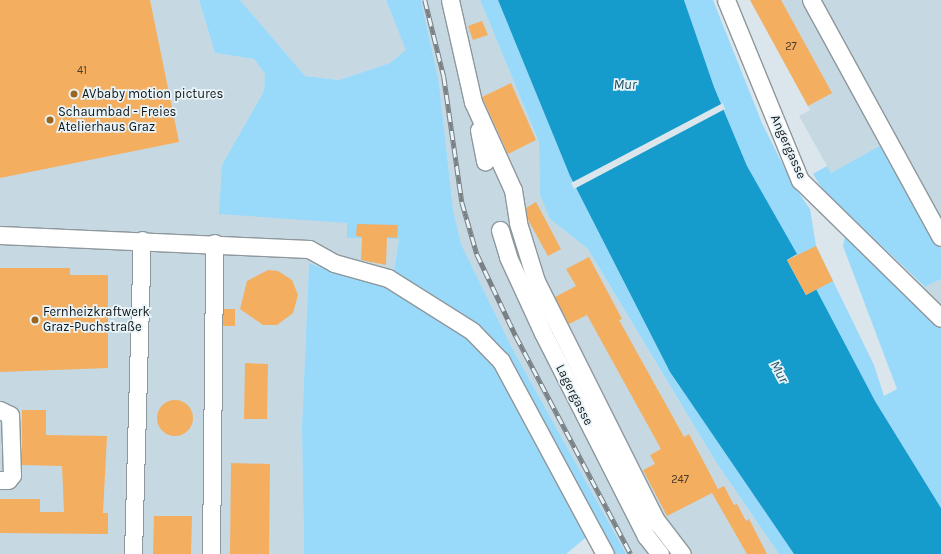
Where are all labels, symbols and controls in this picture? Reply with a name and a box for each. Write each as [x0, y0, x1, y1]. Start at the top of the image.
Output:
house number: 27 [785, 40, 797, 54]
house number: 41 [77, 64, 87, 78]
water label: Mur [613, 77, 637, 93]
place label: AVbaby motion pictures [82, 86, 223, 102]
marker: AVbaby motion pictures [69, 89, 79, 99]
place label: Schaumbad - Freies Atelierhaus Graz [58, 105, 176, 136]
street label: Angergasse [767, 112, 809, 182]
marker: Schaumbad - Freies Atelierhaus Graz [45, 115, 55, 125]
place label: Fernheizkraftwerk Graz-Puchstraße [43, 305, 150, 336]
marker: Fernheizkraftwerk Graz-Puchstraße [30, 315, 40, 325]
water label: Mur [766, 358, 792, 386]
street label: Lagergasse [552, 362, 596, 428]
house number: 247 [671, 473, 689, 487]

